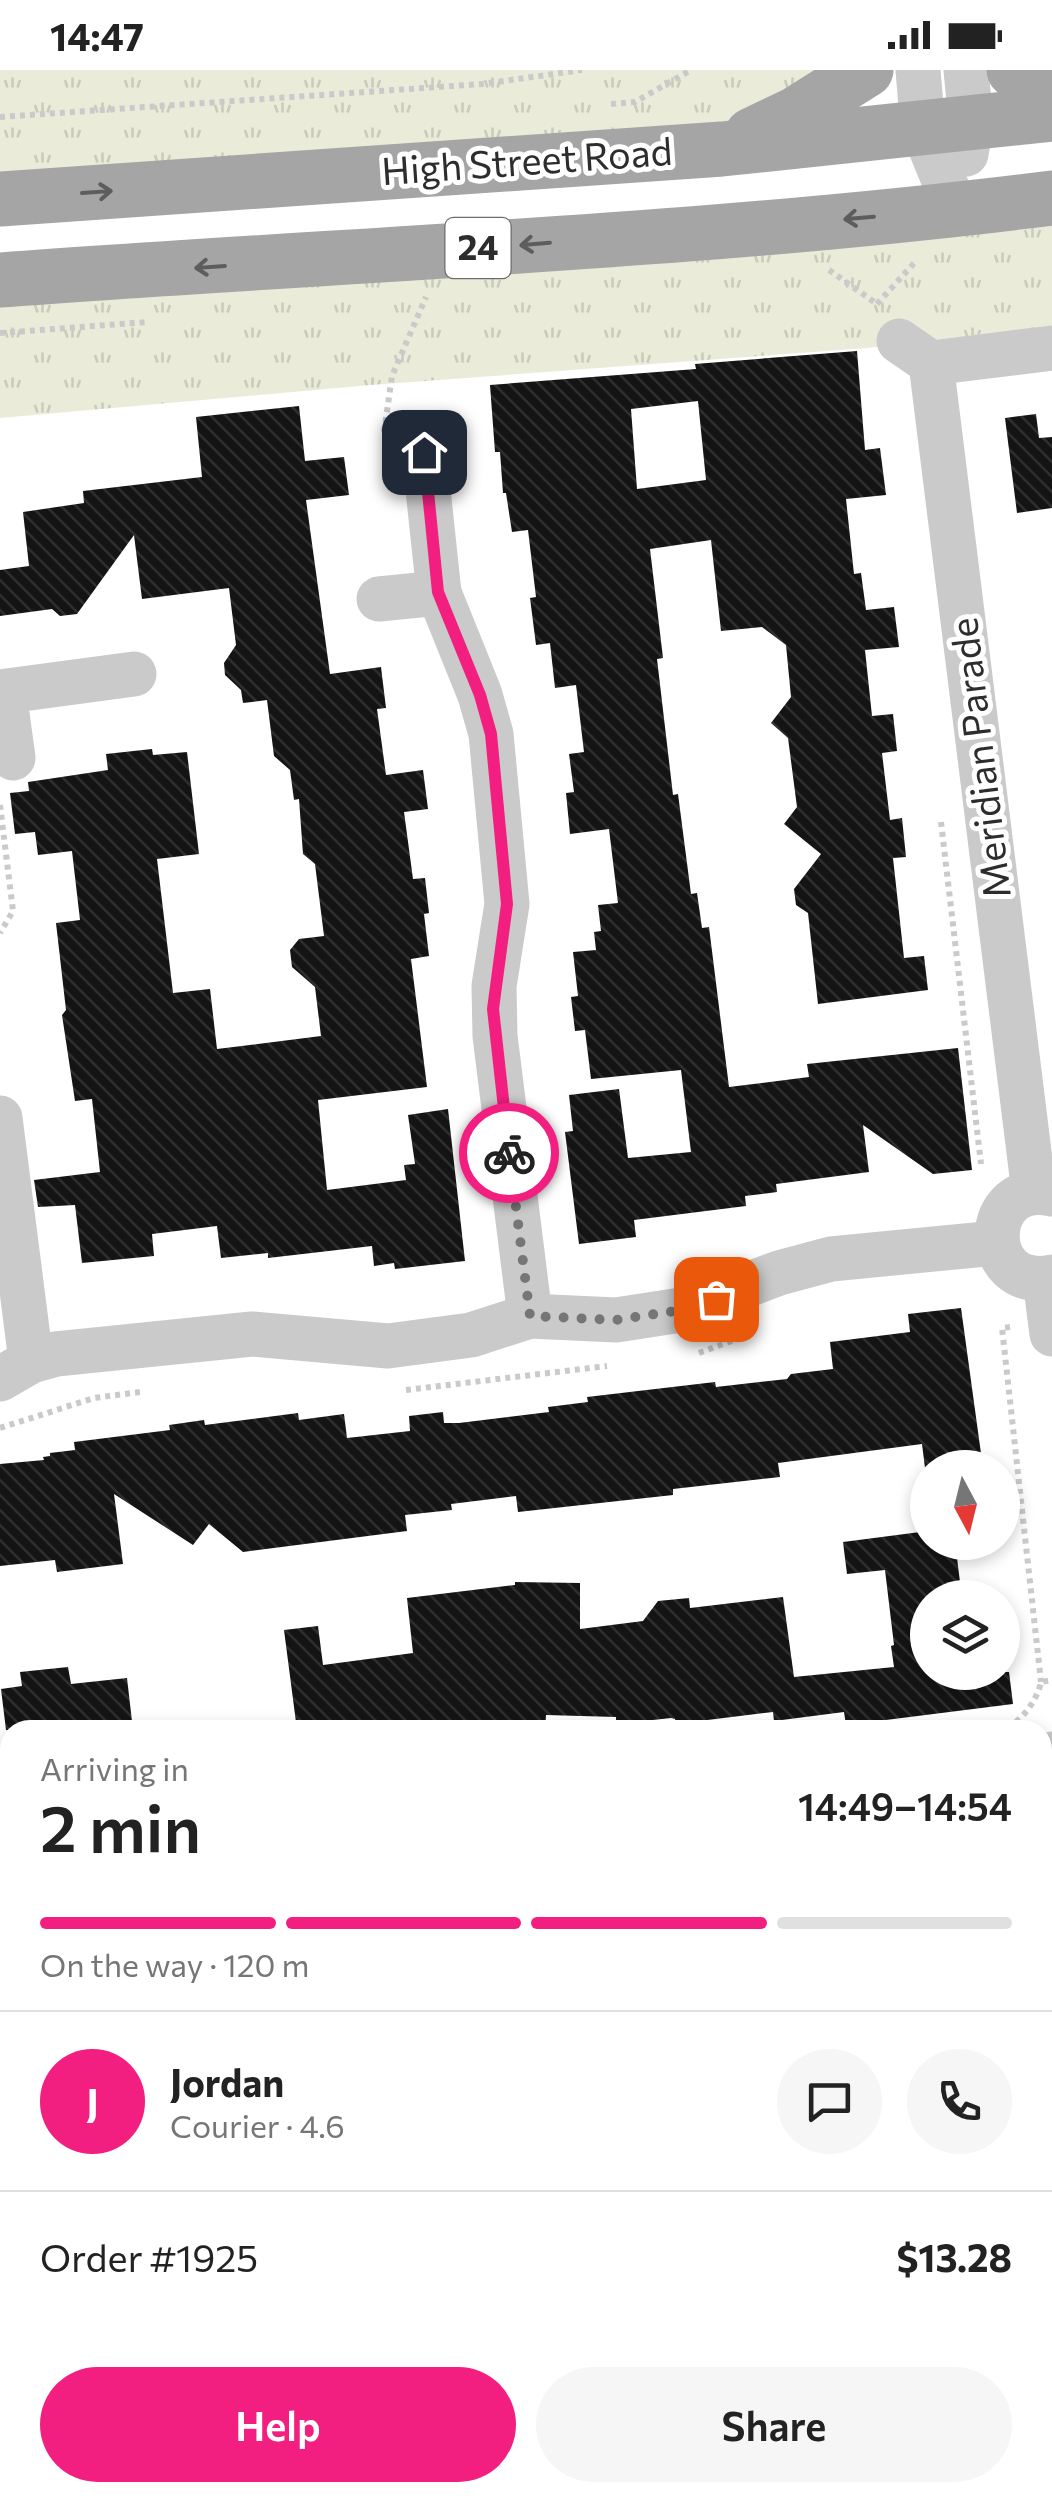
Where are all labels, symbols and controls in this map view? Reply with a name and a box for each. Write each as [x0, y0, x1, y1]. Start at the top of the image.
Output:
text: 14:47 [50, 12, 144, 59]
street label: High Street Road [380, 126, 674, 193]
one-way arrow [81, 182, 113, 201]
one-way arrow [843, 208, 875, 227]
road number: 24 [446, 218, 510, 278]
one-way arrow [519, 235, 551, 254]
one-way arrow [195, 257, 227, 276]
pin [382, 410, 467, 495]
icon: home [397, 425, 452, 480]
street label: Meridian Parade [938, 615, 1019, 901]
courier [459, 1103, 559, 1203]
icon: bike [482, 1126, 537, 1181]
pin [674, 1257, 759, 1342]
icon: bag [689, 1272, 744, 1327]
north arrow [910, 1450, 1020, 1560]
map controls [910, 1450, 1020, 1690]
button: layers [910, 1580, 1020, 1690]
text: Arriving in [40, 1748, 189, 1788]
text: 14:49–14:54 [798, 1782, 1012, 1829]
text: 2 min [40, 1786, 201, 1865]
text: On the way · 120 m [40, 1944, 309, 1984]
button: chat [777, 2049, 882, 2154]
button: phone [907, 2049, 1012, 2154]
text: Jordan [170, 2058, 284, 2105]
text: J [86, 2078, 99, 2125]
text: Courier · 4.6 [170, 2105, 345, 2145]
text: Order #1925 [40, 2233, 258, 2280]
text: $13.28 [896, 2233, 1012, 2280]
button: Help [40, 2367, 516, 2482]
button: Share [536, 2367, 1012, 2482]

